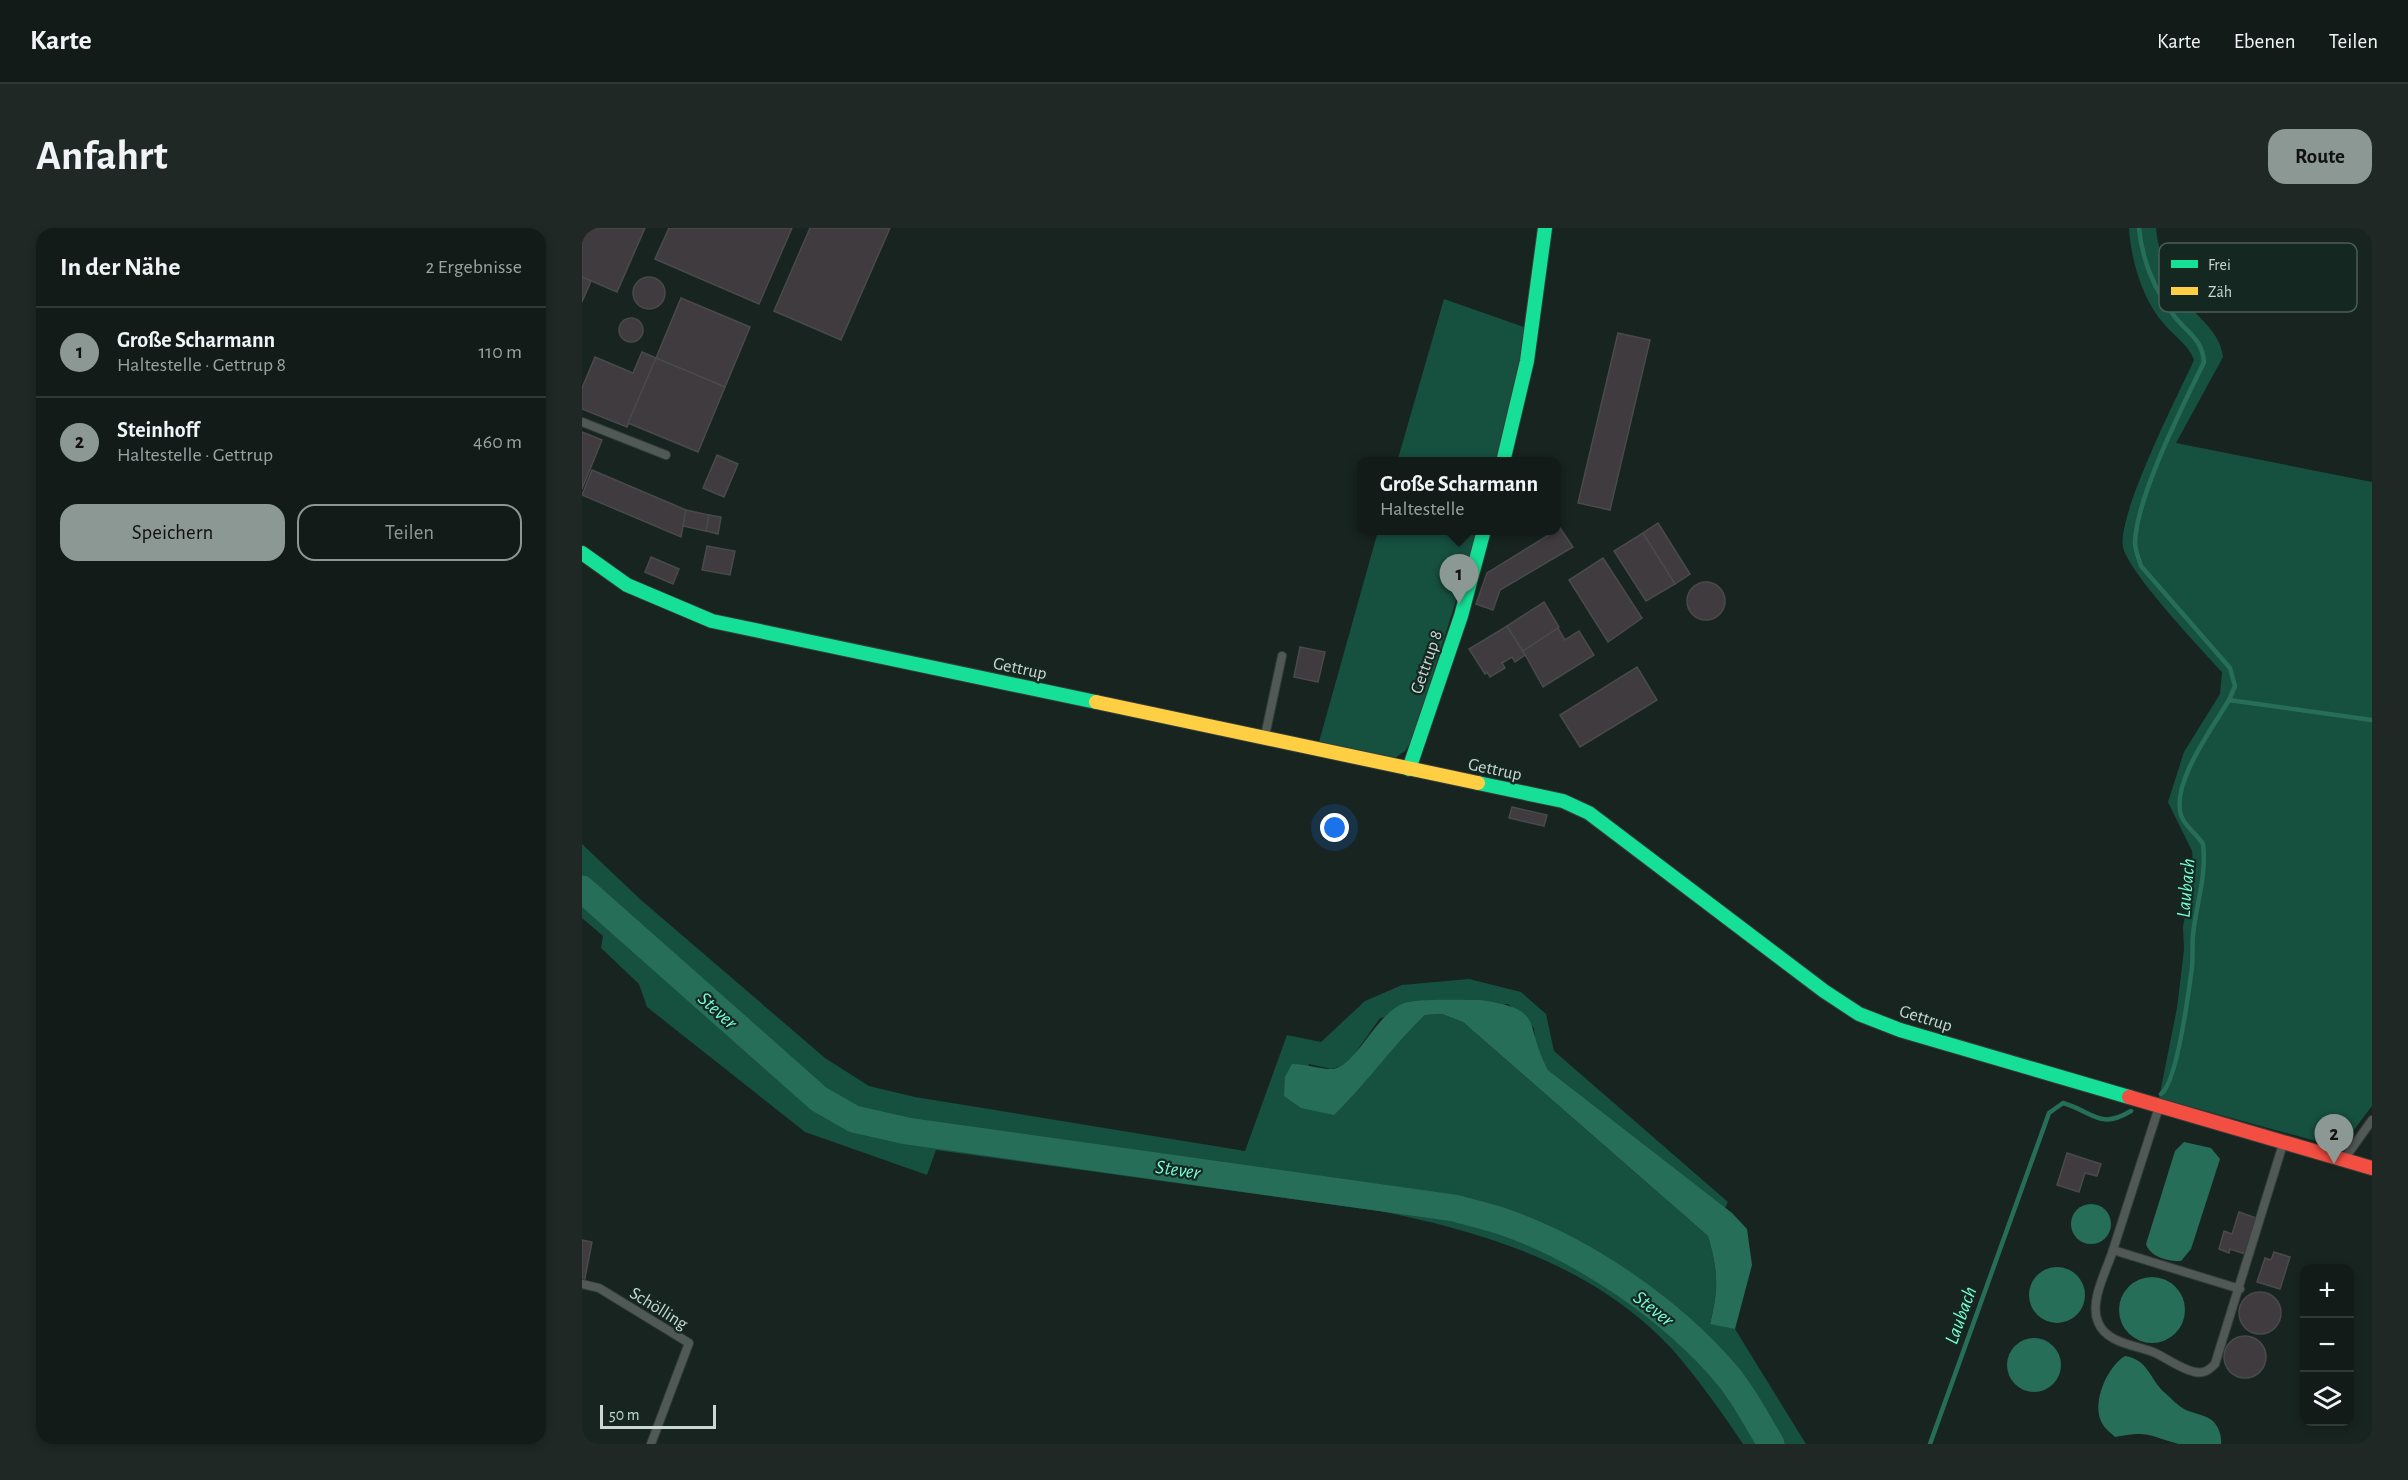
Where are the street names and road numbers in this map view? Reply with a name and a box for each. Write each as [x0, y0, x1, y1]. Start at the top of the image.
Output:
street label: Gettrup 8 [1408, 628, 1446, 696]
street label: Gettrup [991, 655, 1048, 683]
street label: Gettrup [1466, 756, 1523, 784]
street label: Gettrup [1897, 1002, 1954, 1036]
street label: Schölling [626, 1284, 691, 1334]

